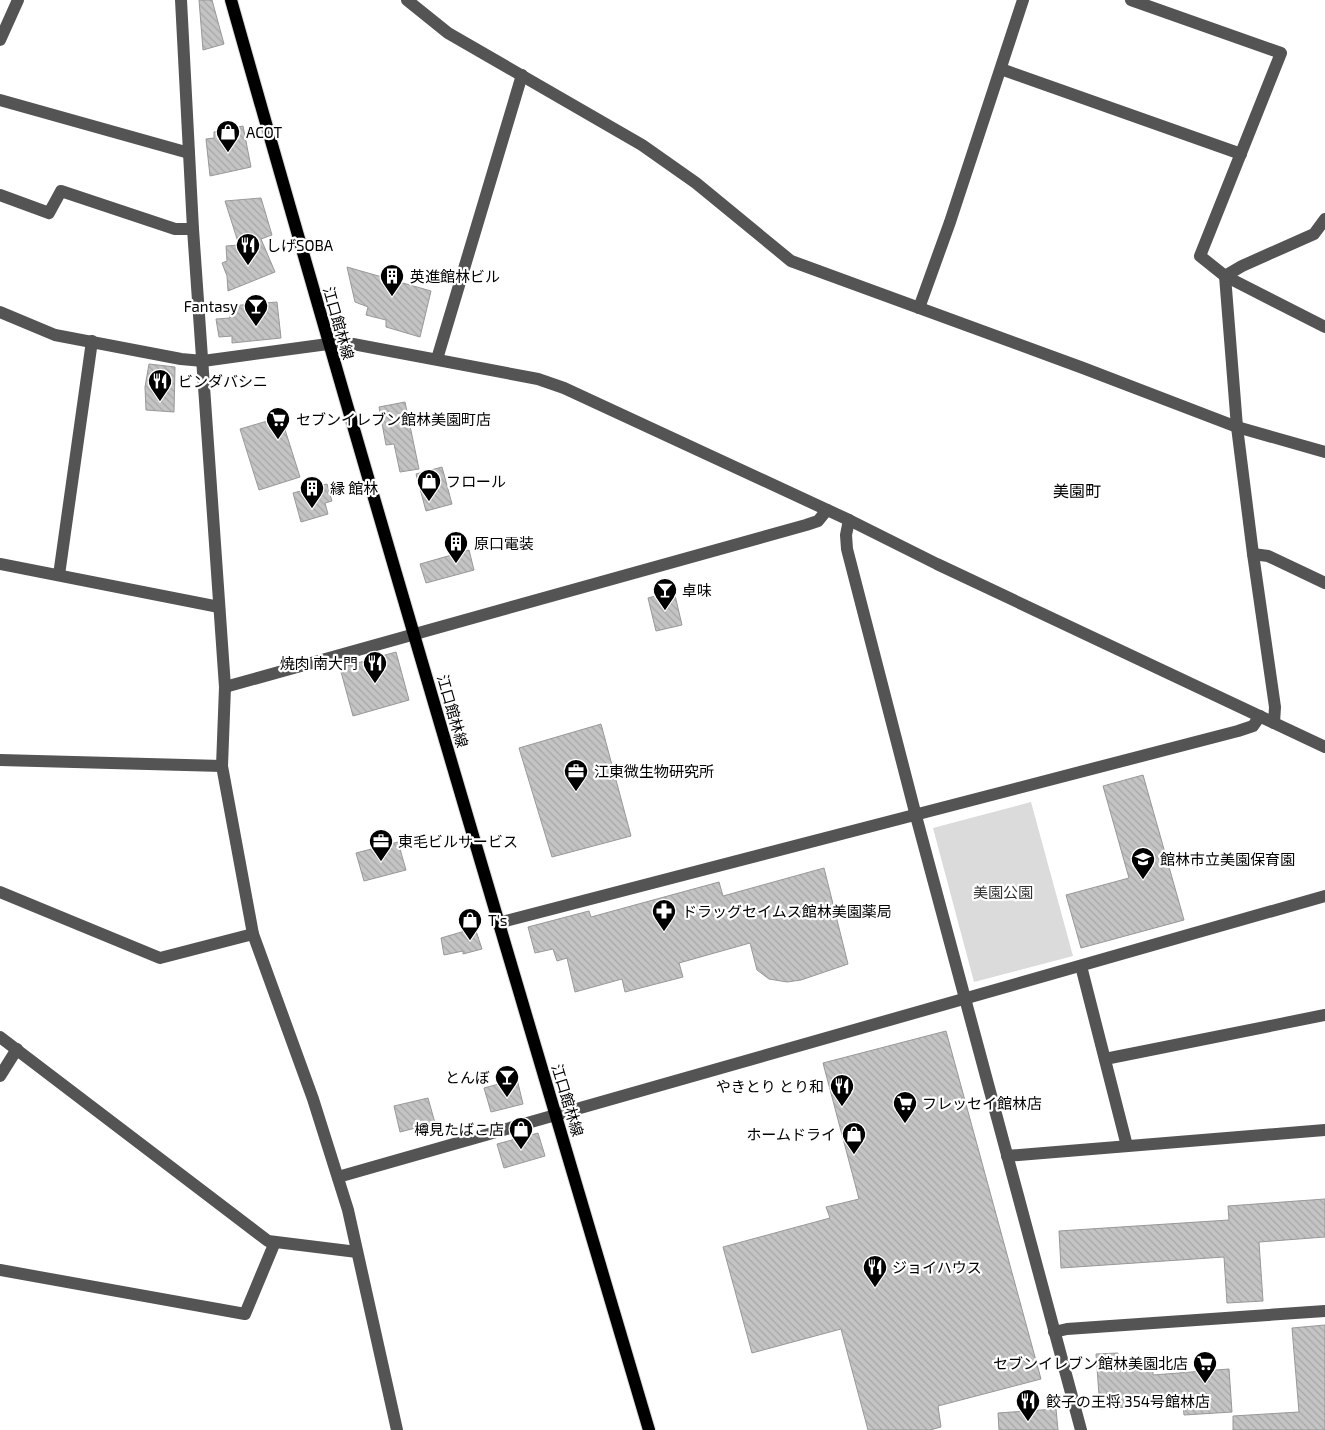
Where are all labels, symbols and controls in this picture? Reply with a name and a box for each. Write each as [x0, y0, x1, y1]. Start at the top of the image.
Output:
shop icon: ACOT [215, 119, 241, 153]
place label: ACOT [246, 123, 282, 141]
restaurant icon: しげSOBA [235, 232, 261, 266]
place label: しげSOBA [266, 236, 334, 254]
building icon: 英進館林ビル [379, 263, 405, 297]
place label: 英進館林ビル [410, 267, 500, 285]
street label: 江口館林線 [320, 284, 358, 362]
bar icon: Fantasy [243, 293, 269, 327]
place label: Fantasy [184, 297, 238, 315]
restaurant icon: ビンダバシニ [147, 368, 173, 402]
place label: ビンダバシニ [178, 372, 268, 390]
supermarket icon: セブンイレブン館林美園町店 [265, 406, 291, 440]
place label: セブンイレブン館林美園町店 [296, 410, 491, 428]
shop icon: フロール [416, 468, 442, 502]
place label: フロール [446, 472, 506, 490]
building icon: 縁 館林 [299, 475, 325, 509]
place label: 縁 館林 [330, 479, 378, 497]
district label: 美園町 [1053, 481, 1101, 500]
building icon: 原口電装 [443, 530, 469, 564]
place label: 原口電装 [474, 534, 534, 552]
bar icon: 卓味 [652, 577, 678, 611]
place label: 卓味 [682, 581, 712, 599]
restaurant icon: 焼肉 南大門 [362, 650, 388, 684]
place label: 焼肉 南大門 [280, 654, 358, 672]
street label: 江口館林線 [434, 672, 472, 750]
office icon: 江東微生物研究所 [563, 758, 589, 792]
place label: 江東微生物研究所 [594, 762, 714, 780]
office icon: 東毛ビルサービス [368, 828, 394, 862]
place label: 東毛ビルサービス [398, 832, 518, 850]
school or university icon: 館林市立美園保育園 [1130, 846, 1156, 880]
place label: 館林市立美園保育園 [1160, 850, 1295, 868]
park label: 美園公園 [973, 883, 1033, 901]
pharmacy icon: ドラッグセイムス館林美園薬局 [651, 898, 677, 932]
place label: ドラッグセイムス館林美園薬局 [682, 902, 892, 920]
shop icon: T's [457, 907, 483, 941]
place label: T's [488, 911, 507, 929]
street label: 江口館林線 [548, 1061, 588, 1139]
bar icon: とんぼ [494, 1064, 520, 1098]
place label: とんぼ [445, 1068, 490, 1086]
restaurant icon: やきとり とり和 [829, 1073, 855, 1107]
place label: やきとり とり和 [716, 1077, 824, 1095]
supermarket icon: フレッセイ館林店 [892, 1090, 918, 1124]
place label: フレッセイ館林店 [922, 1094, 1042, 1112]
shop icon: 樽見たばこ店 [508, 1116, 534, 1150]
place label: 樽見たばこ店 [414, 1120, 504, 1138]
shop icon: ホームドライ [841, 1121, 867, 1155]
place label: ホームドライ [746, 1125, 836, 1143]
restaurant icon: ジョイハウス [862, 1254, 888, 1288]
place label: ジョイハウス [892, 1258, 982, 1276]
supermarket icon: セブンイレブン館林美園北店 [1192, 1350, 1218, 1384]
place label: セブンイレブン館林美園北店 [993, 1354, 1188, 1372]
restaurant icon: 餃子の王将 354号館林店 [1015, 1388, 1041, 1422]
place label: 餃子の王将 354号館林店 [1046, 1392, 1210, 1410]

